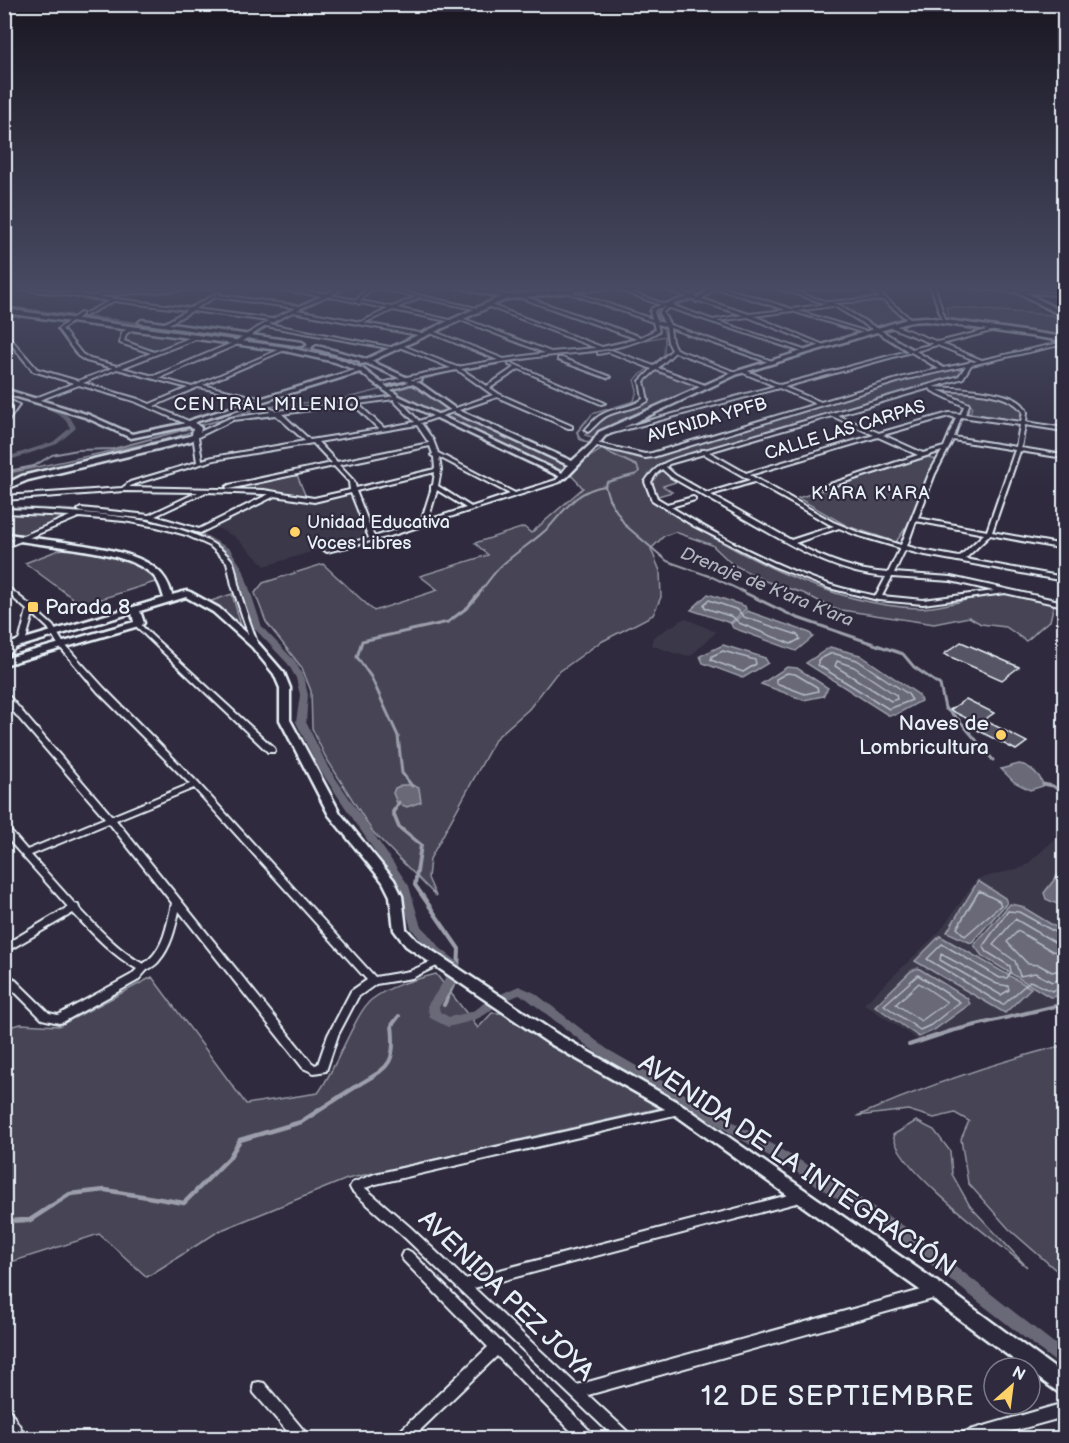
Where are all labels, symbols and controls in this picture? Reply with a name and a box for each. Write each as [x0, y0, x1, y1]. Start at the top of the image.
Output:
street label: AVENIDA YPFB [645, 393, 769, 447]
district label: CENTRAL MILENIO [174, 394, 360, 415]
street label: CALLE LAS CARPAS [762, 396, 928, 464]
district label: K'ARA K'ARA [811, 483, 931, 504]
place label: Unidad Educativa Voces Libres [307, 512, 450, 554]
marker: Unidad Educativa Voces Libres [288, 525, 302, 539]
water label: Drenaje de K'ara K'ara [678, 543, 856, 631]
place label: Parada 8 [45, 595, 130, 620]
marker: Parada 8 [26, 600, 40, 614]
place label: Naves de Lombricultura [859, 711, 989, 760]
marker: Naves de Lombricultura [994, 728, 1008, 742]
street label: AVENIDA DE LA INTEGRACIÓN [632, 1047, 962, 1284]
street label: AVENIDA PEZ JOYA [412, 1204, 600, 1388]
north arrow [982, 1356, 1042, 1416]
text: N [1009, 1363, 1028, 1385]
district label: 12 DE SEPTIEMBRE [701, 1381, 975, 1413]

